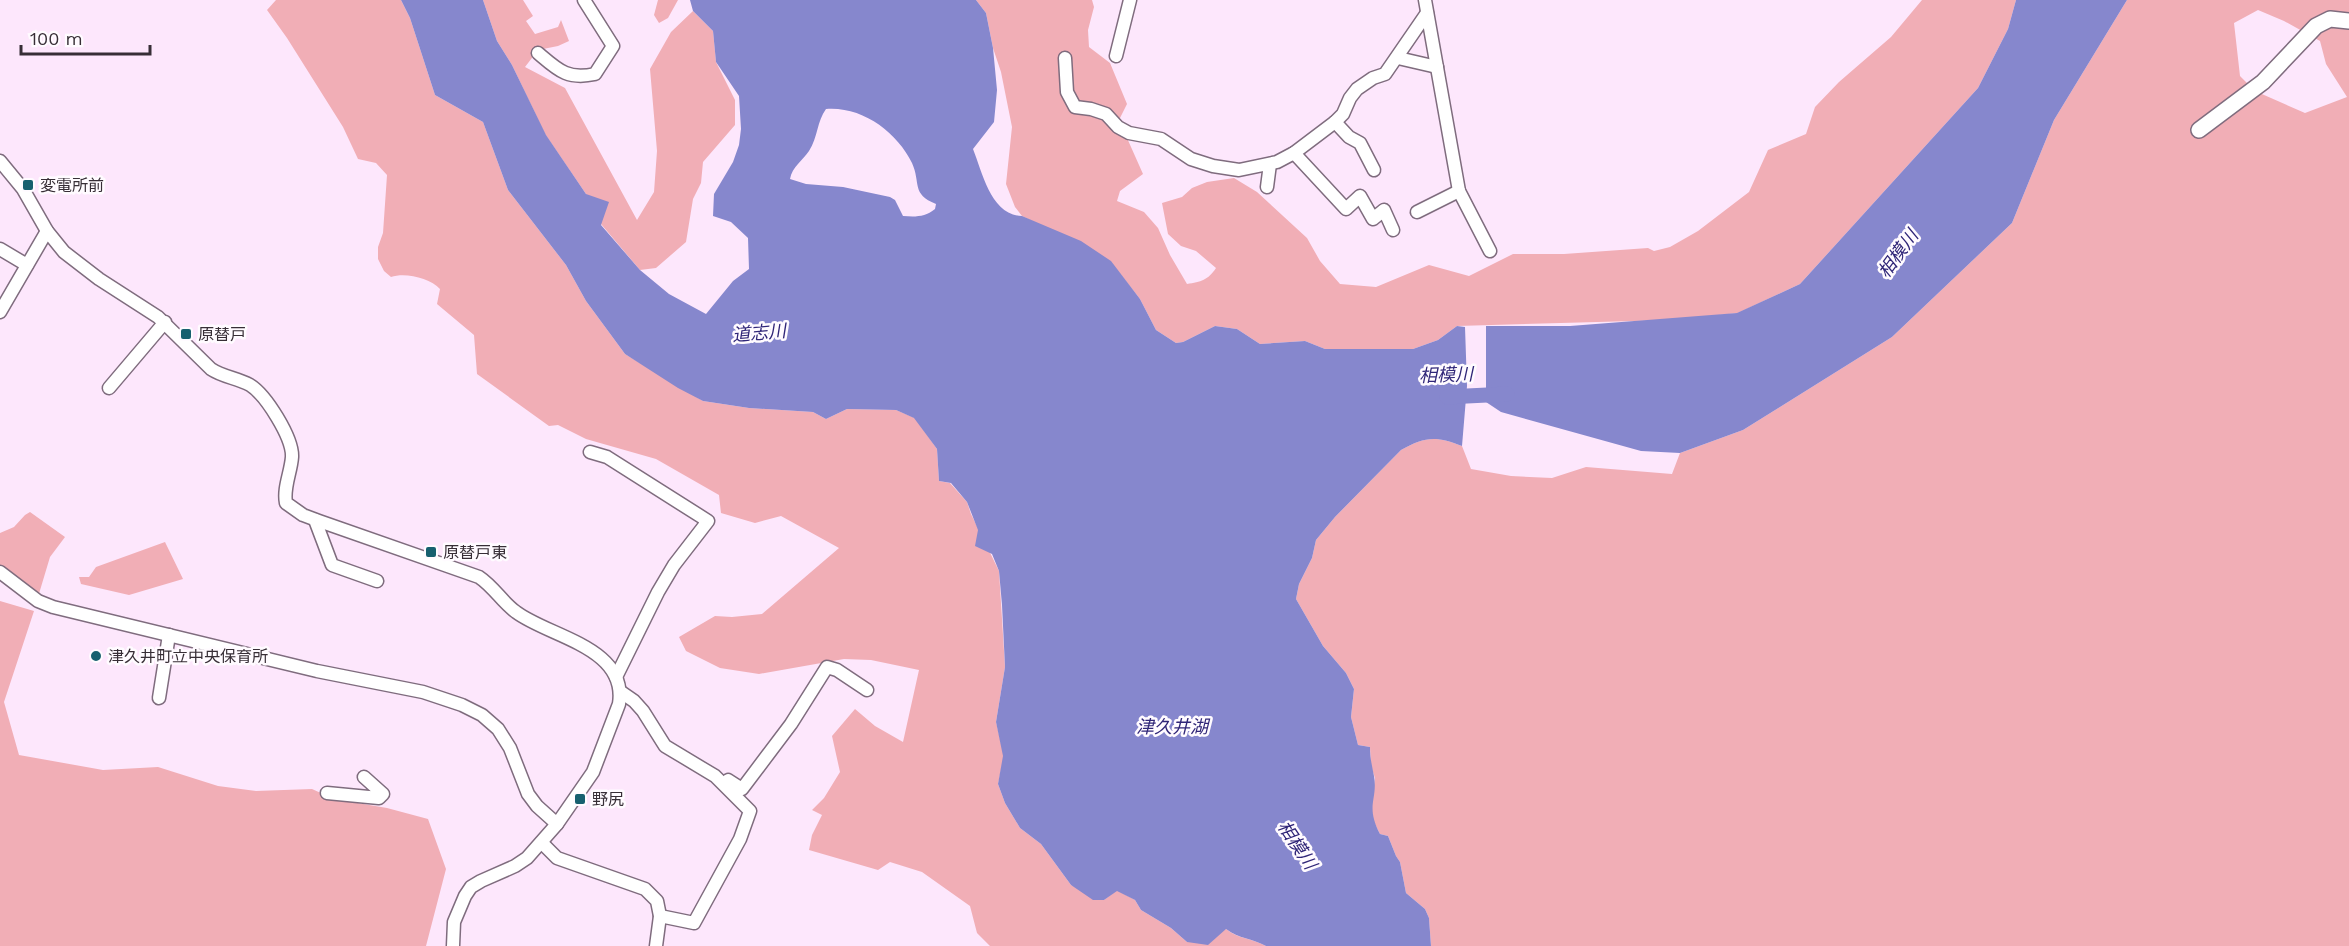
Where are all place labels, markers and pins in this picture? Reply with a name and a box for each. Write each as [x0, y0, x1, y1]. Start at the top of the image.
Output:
place label: 変電所前 [40, 176, 104, 195]
marker: 変電所前 [21, 178, 35, 192]
place label: 原替戸 [198, 325, 246, 344]
marker: 原替戸 [179, 327, 193, 341]
place label: 原替戸東 [443, 543, 507, 562]
marker: 原替戸東 [424, 545, 438, 559]
place label: 津久井町立中央保育所 [108, 647, 268, 666]
marker: 津久井町立中央保育所 [89, 649, 103, 663]
place label: 野尻 [592, 790, 624, 809]
marker: 野尻 [573, 792, 587, 806]

